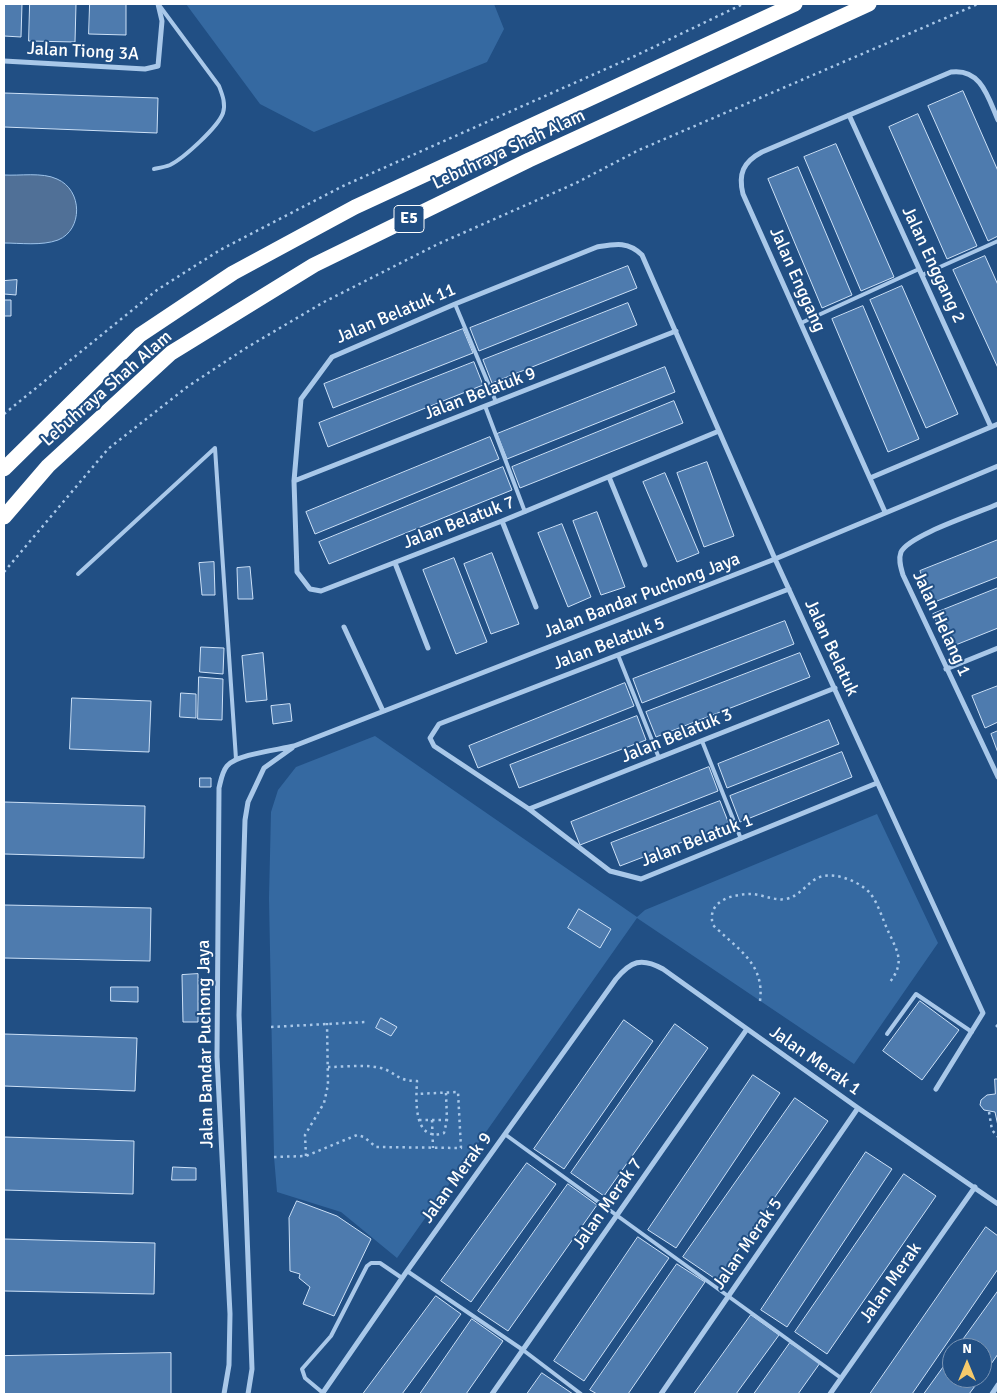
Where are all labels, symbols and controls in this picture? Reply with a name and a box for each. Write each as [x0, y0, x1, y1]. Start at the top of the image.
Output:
street label: Jalan Tiong 3A [26, 38, 140, 66]
street label: Lebuhraya Shah Alam [429, 105, 589, 195]
street label: Jalan Enggang 2 [897, 203, 969, 327]
road number: E5 [394, 205, 424, 232]
street label: Jalan Enggang [764, 224, 830, 336]
street label: Jalan Belatuk 11 [333, 279, 459, 349]
street label: Lebuhraya Shah Alam [37, 326, 177, 452]
street label: Jalan Belatuk 9 [421, 363, 539, 425]
street label: Jalan Belatuk 7 [400, 492, 518, 554]
street label: Jalan Bandar Puchong Jaya [541, 549, 743, 643]
street label: Jalan Helang 1 [907, 568, 975, 680]
street label: Jalan Belatuk [799, 596, 863, 700]
street label: Jalan Belatuk 5 [550, 613, 668, 675]
street label: Jalan Belatuk 3 [618, 704, 736, 768]
street label: Jalan Belatuk 1 [638, 810, 756, 872]
street label: Jalan Bandar Puchong Jaya [193, 940, 219, 1148]
street label: Jalan Merak 1 [765, 1022, 865, 1100]
street label: Jalan Merak 9 [417, 1128, 497, 1228]
street label: Jalan Merak 7 [569, 1154, 647, 1254]
street label: Jalan Merak 5 [709, 1194, 787, 1294]
street label: Jalan Merak [855, 1239, 927, 1327]
north arrow [942, 1338, 992, 1388]
text: N [962, 1340, 972, 1357]

